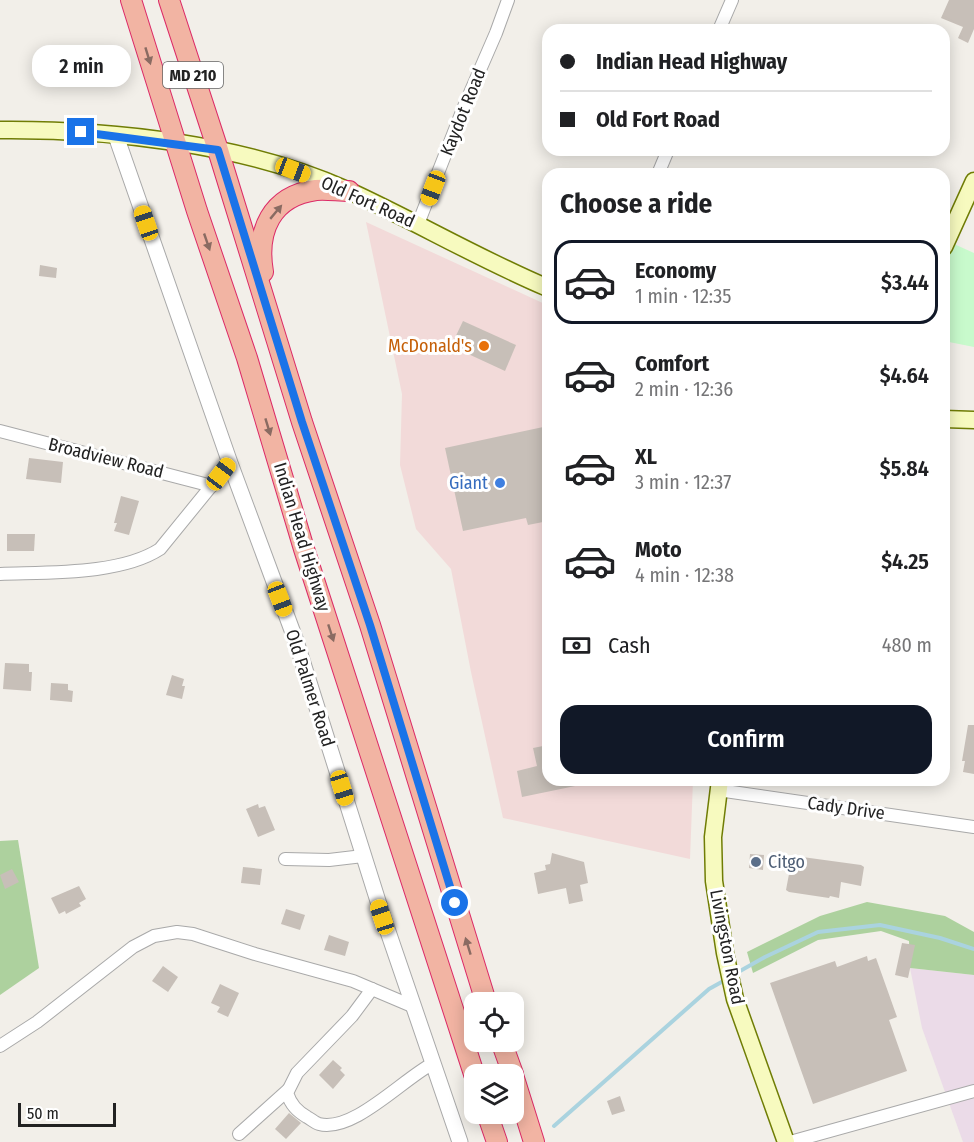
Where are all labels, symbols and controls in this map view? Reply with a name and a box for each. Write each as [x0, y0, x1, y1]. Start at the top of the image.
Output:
callout: 2 min [32, 45, 130, 87]
one-way arrow [144, 47, 154, 65]
text: Indian Head Highway [596, 48, 787, 75]
text: 2 min [59, 54, 104, 78]
road number: MD 210 [163, 62, 223, 88]
street label: Kaydot Road [435, 65, 491, 159]
text: Old Fort Road [596, 106, 720, 133]
route end [67, 118, 94, 145]
car [273, 155, 313, 185]
car [418, 168, 448, 208]
street label: Old Fort Road [318, 172, 418, 232]
text: Choose a ride [560, 188, 712, 220]
car [132, 203, 160, 243]
one-way arrow [269, 204, 282, 219]
one-way arrow [203, 233, 212, 251]
icon: car [563, 255, 617, 309]
text: Economy [635, 257, 716, 284]
text: $3.44 [881, 269, 929, 296]
text: 1 min · 12:35 [635, 284, 731, 308]
place label: McDonald's [388, 335, 472, 357]
marker: McDonald's [477, 339, 491, 353]
icon: car [563, 348, 617, 402]
text: Comfort [635, 350, 709, 377]
text: $4.64 [880, 362, 929, 389]
text: 2 min · 12:36 [635, 377, 733, 401]
one-way arrow [264, 418, 273, 436]
street label: Broadview Road [46, 433, 166, 483]
icon: car [563, 441, 617, 495]
text: XL [635, 443, 657, 470]
car [203, 454, 239, 494]
text: $5.84 [880, 455, 929, 482]
street label: Indian Head Highway [269, 460, 335, 614]
text: 3 min · 12:37 [635, 470, 731, 494]
place label: Giant [449, 472, 488, 494]
marker: Giant [493, 476, 507, 490]
icon: car [563, 534, 617, 588]
text: Moto [635, 536, 682, 563]
text: $4.25 [881, 548, 929, 575]
text: 4 min · 12:38 [635, 563, 734, 587]
car [265, 579, 295, 619]
one-way arrow [327, 624, 337, 642]
street label: Old Palmer Road [281, 626, 339, 750]
icon: cash [560, 629, 593, 662]
text: Cash [608, 632, 651, 659]
text: 480 m [882, 633, 932, 657]
button: Confirm [560, 705, 932, 774]
car [328, 768, 356, 808]
street label: Cady Drive [806, 792, 886, 824]
place label: Citgo [768, 851, 805, 873]
marker: Citgo [749, 855, 763, 869]
street label: Livingston Road [705, 888, 749, 1006]
route start [441, 889, 468, 916]
car [368, 897, 396, 937]
one-way arrow [463, 937, 472, 955]
map controls [464, 992, 524, 1124]
button: locate [464, 992, 524, 1052]
button: layers [464, 1064, 524, 1124]
scale bar [18, 1100, 116, 1128]
text: 50 m [27, 1104, 59, 1123]

